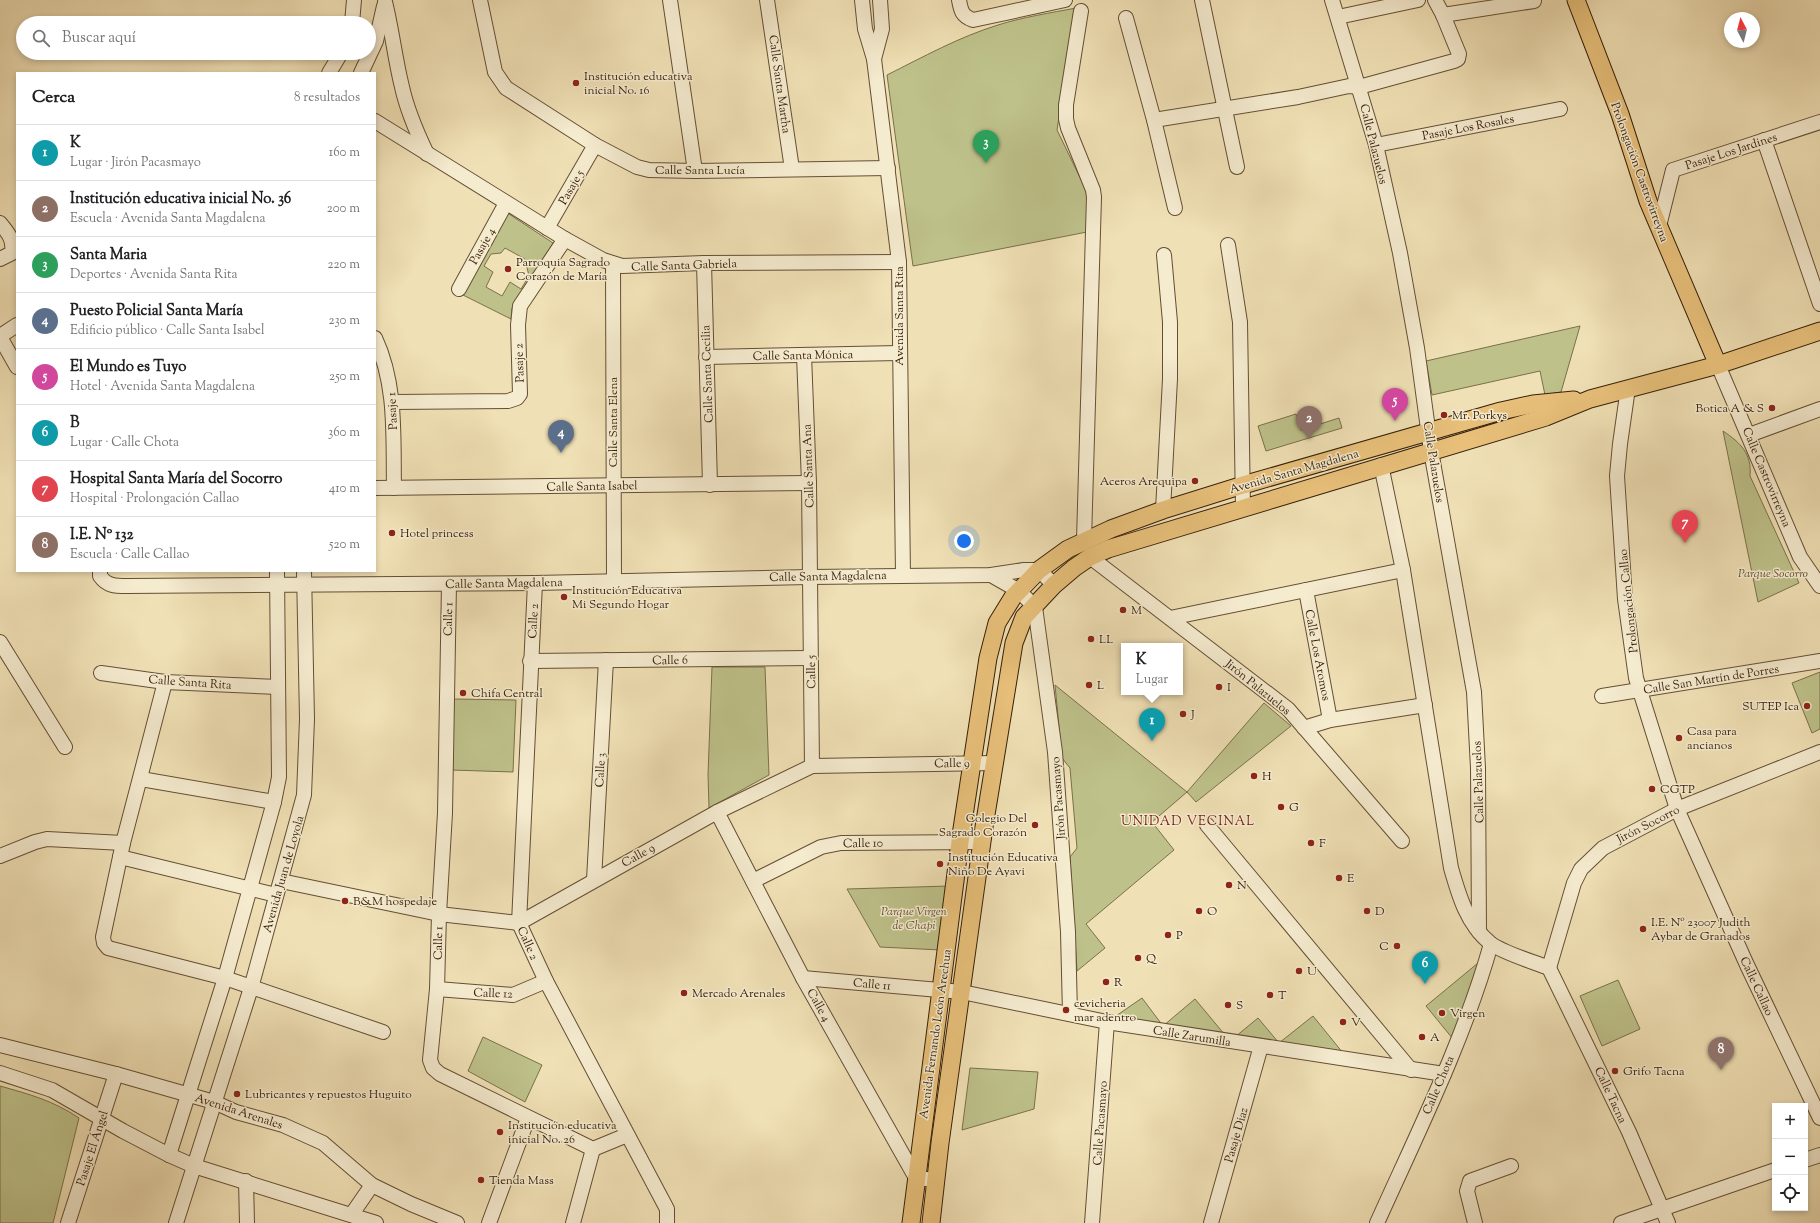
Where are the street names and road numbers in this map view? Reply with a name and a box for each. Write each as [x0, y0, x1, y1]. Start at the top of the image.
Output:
street label: Calle Santa Martha [763, 34, 795, 135]
street label: Prolongación Castrovirreyna [1605, 100, 1673, 245]
street label: Calle Palazuelos [1354, 102, 1392, 187]
street label: Pasaje Los Rosales [1421, 110, 1516, 146]
street label: Pasaje Los Jardines [1683, 129, 1780, 175]
street label: Calle Santa Lucía [655, 162, 746, 180]
street label: Pasaje 5 [555, 167, 589, 208]
street label: Pasaje 4 [465, 225, 500, 268]
street label: Calle Santa Gabriela [631, 255, 738, 277]
street label: Avenida Santa Rita [891, 266, 909, 366]
street label: Calle Santa Cecilia [697, 324, 719, 423]
street label: Pasaje 2 [510, 343, 530, 383]
street label: Calle Santa Mónica [753, 346, 854, 366]
street label: Calle Santa Elena [605, 376, 623, 467]
street label: Pasaje 1 [383, 392, 403, 430]
street label: Calle Palazuelos [1418, 420, 1448, 504]
street label: Calle Santa Ana [799, 423, 819, 508]
street label: Calle Castrovirreyna [1737, 425, 1795, 531]
street label: Avenida Santa Magdalena [1228, 445, 1361, 499]
street label: Calle Santa Isabel [546, 477, 638, 497]
street label: Prolongación Callao [1615, 548, 1643, 654]
street label: Calle Santa Magdalena [769, 567, 887, 587]
street label: Calle Santa Magdalena [445, 574, 563, 594]
street label: Calle 1 [440, 602, 458, 636]
street label: Calle 2 [524, 603, 544, 639]
street label: Calle Los Aromos [1299, 608, 1335, 703]
street label: Calle 6 [652, 652, 688, 670]
street label: Calle 5 [803, 655, 821, 689]
street label: Jirón Palazuelos [1220, 655, 1294, 720]
street label: Calle San Martín de Porres [1642, 660, 1781, 700]
street label: Calle Santa Rita [148, 671, 233, 695]
street label: Calle Palazuelos [1469, 740, 1489, 823]
street label: Calle 3 [591, 752, 611, 788]
street label: Calle 9 [934, 755, 970, 773]
street label: Jirón Pacasmayo [1047, 756, 1071, 841]
street label: Jirón Socorro [1613, 801, 1684, 849]
street label: Avenida Juan de Loyola [259, 813, 309, 935]
street label: Calle 10 [843, 835, 883, 853]
street label: Calle 9 [619, 839, 659, 872]
street label: Calle 2 [512, 924, 543, 964]
street label: Calle 1 [430, 926, 448, 960]
street label: Avenida Fernando León Arechua [915, 948, 957, 1120]
street label: Calle Callao [1735, 954, 1778, 1019]
street label: Calle 11 [852, 974, 892, 996]
street label: Calle 12 [473, 984, 513, 1004]
street label: Calle 4 [802, 985, 835, 1026]
street label: Calle Zarumilla [1151, 1022, 1233, 1052]
street label: Calle Chota [1418, 1053, 1460, 1118]
street label: Calle Tacna [1589, 1064, 1631, 1127]
street label: Calle Pacasmayo [1089, 1080, 1113, 1166]
street label: Avenida Arenales [192, 1089, 285, 1135]
street label: Pasaje Diaz [1220, 1105, 1254, 1165]
street label: Pasaje El Ángel [72, 1108, 114, 1188]

